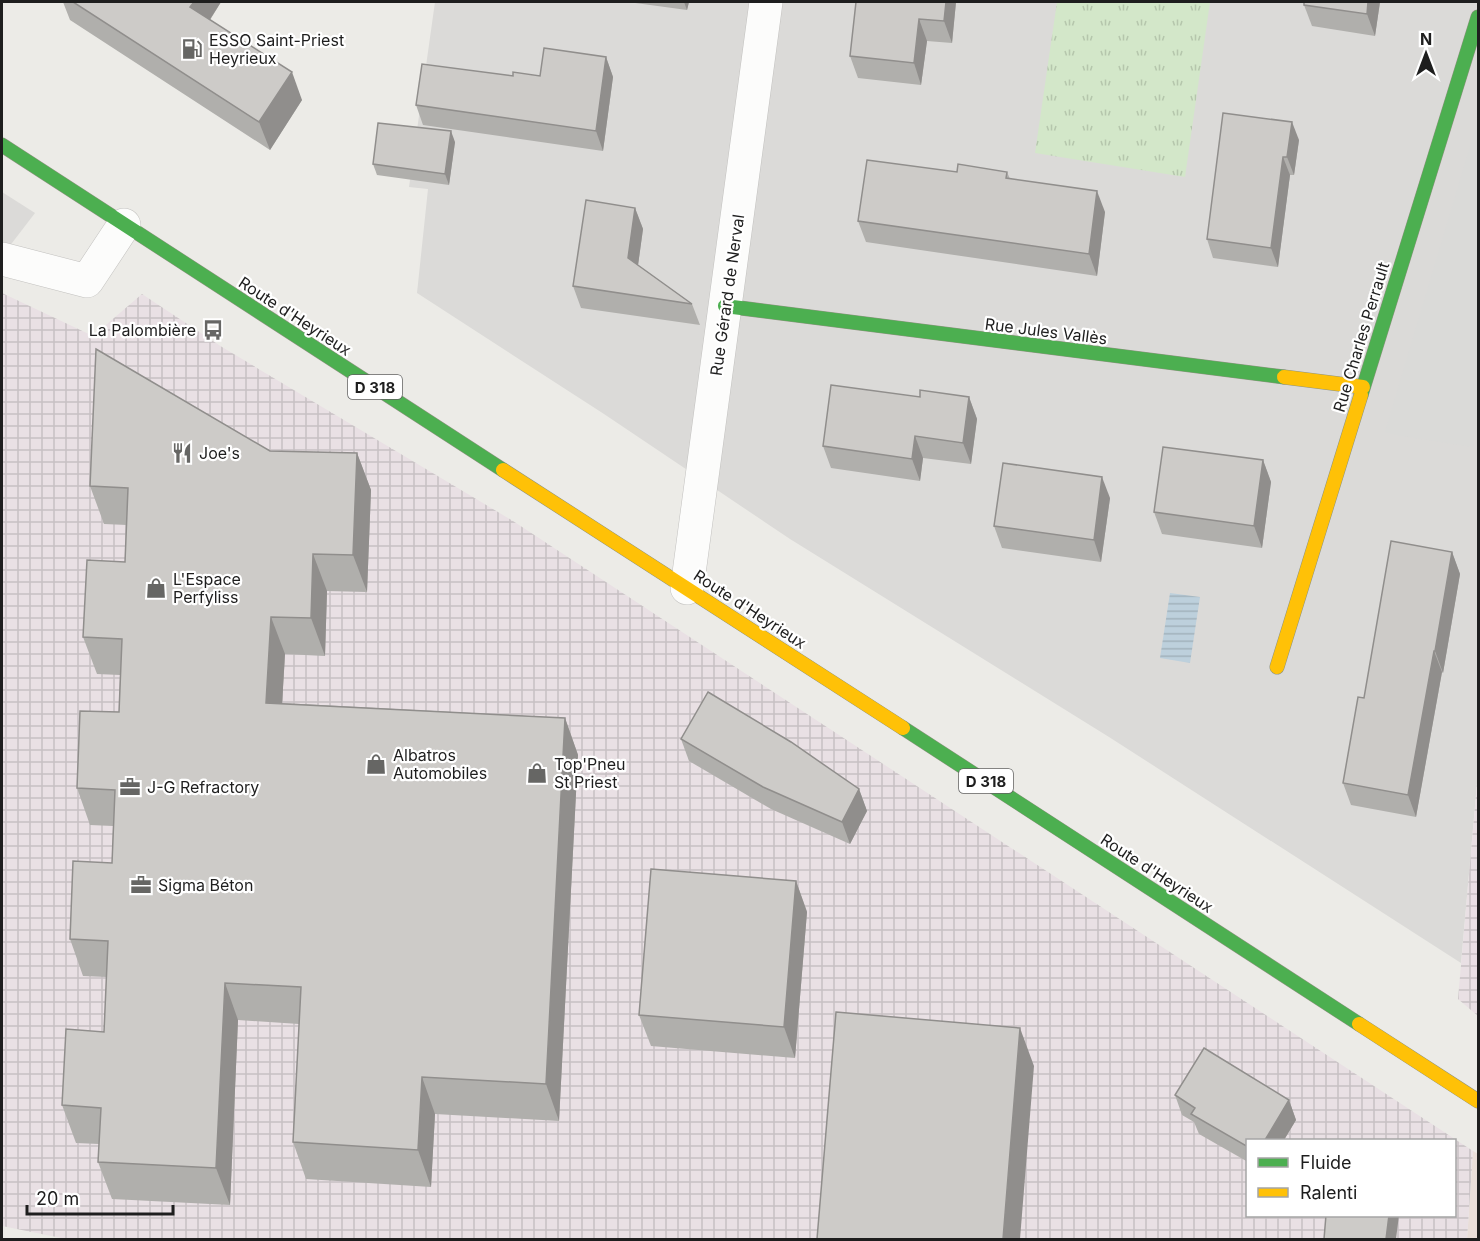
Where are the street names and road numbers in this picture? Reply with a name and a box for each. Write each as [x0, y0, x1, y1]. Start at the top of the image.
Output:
street label: Rue Gérard de Nerval [706, 213, 748, 377]
street label: Rue Charles Perrault [1329, 260, 1393, 414]
street label: Route d'Heyrieux [235, 272, 355, 360]
street label: Rue Jules Vallès [984, 314, 1108, 348]
road number: D 318 [348, 375, 402, 399]
street label: Route d'Heyrieux [690, 565, 810, 653]
road number: D 318 [959, 769, 1013, 793]
street label: Route d'Heyrieux [1097, 829, 1217, 917]

